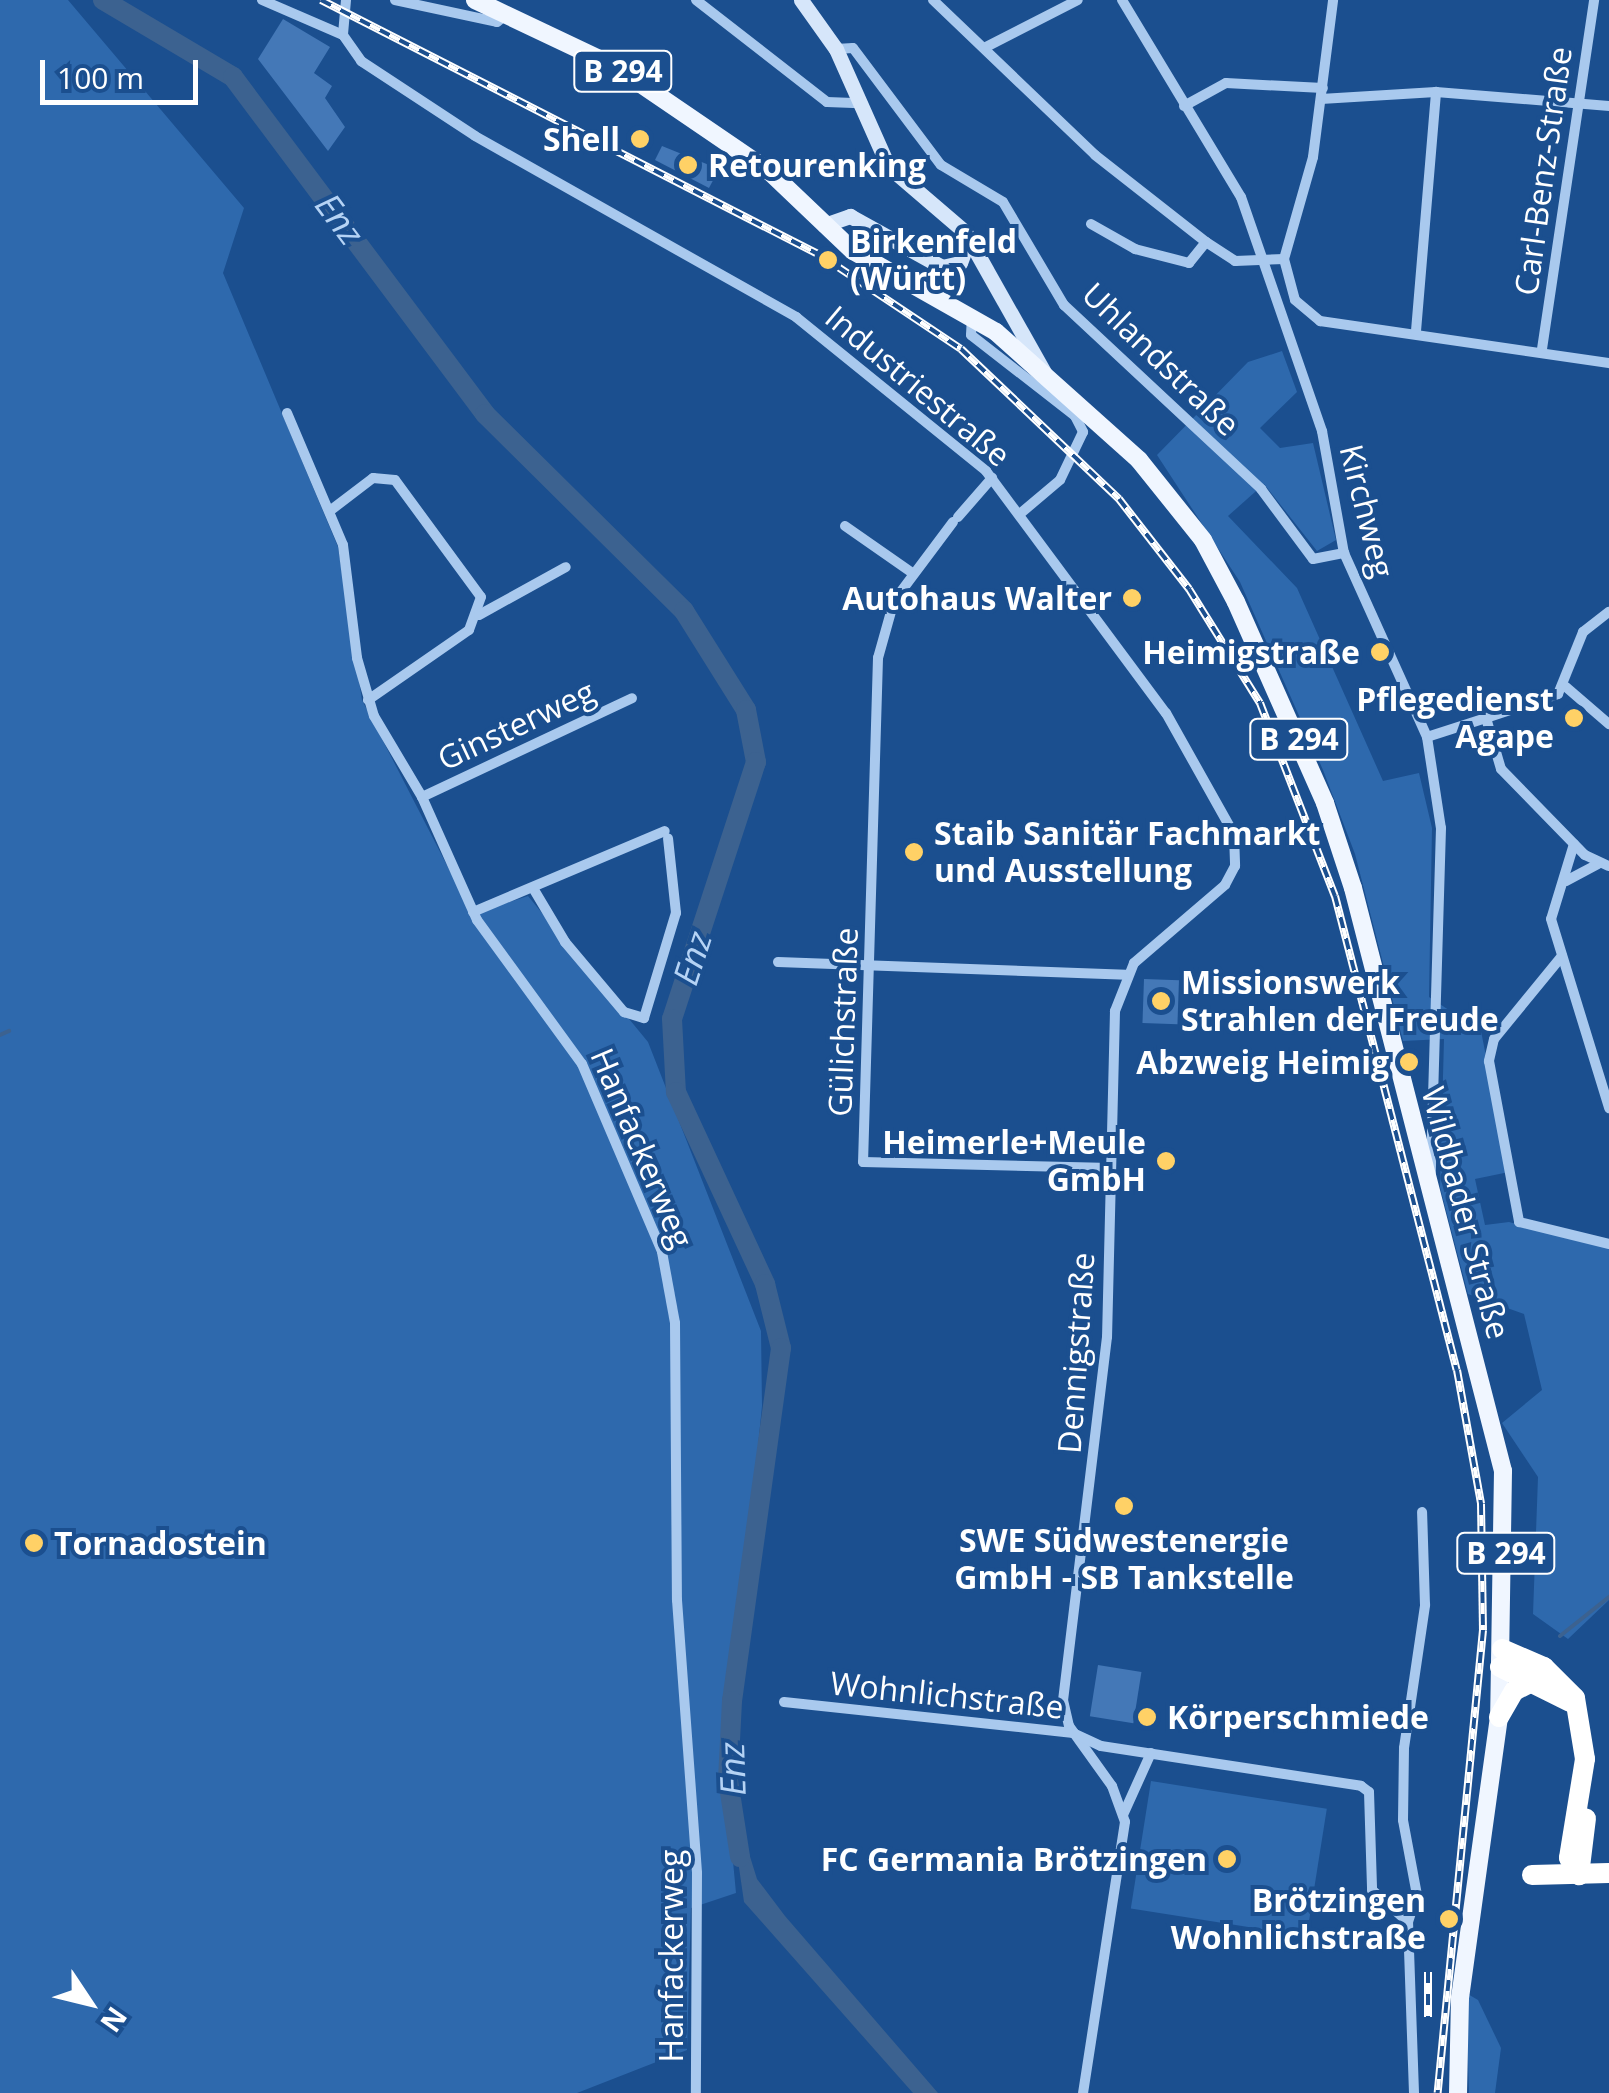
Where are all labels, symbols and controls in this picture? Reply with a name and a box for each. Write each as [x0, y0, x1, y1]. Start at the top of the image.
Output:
scale bar [45, 40, 202, 102]
street label: Carl-Benz-Straße [1507, 44, 1579, 298]
road number: B 294 [573, 46, 673, 96]
text: 100 m [57, 57, 144, 98]
place label: Shell [543, 120, 620, 158]
marker: Shell [629, 128, 651, 150]
place label: Retourenking [708, 146, 926, 184]
marker: Retourenking [677, 154, 699, 176]
water label: Enz [307, 185, 373, 253]
place label: Birkenfeld (Württ) [850, 223, 1017, 298]
marker: Birkenfeld (Württ) [815, 247, 841, 273]
street label: Uhlandstraße [1074, 275, 1248, 443]
street label: Industriestraße [818, 298, 1018, 474]
street label: Kirchweg [1332, 440, 1402, 582]
place label: Autohaus Walter [842, 579, 1112, 617]
marker: Autohaus Walter [1121, 587, 1143, 609]
place label: Heimigstraße [1142, 633, 1360, 671]
marker: Heimigstraße [1369, 641, 1391, 663]
street label: Ginsterweg [431, 672, 601, 778]
place label: Pflegedienst Agape [1356, 681, 1554, 756]
marker: Pflegedienst Agape [1563, 707, 1585, 729]
road number: B 294 [1249, 714, 1349, 764]
place label: Staib Sanitär Fachmarkt und Ausstellung [934, 815, 1320, 890]
marker: Staib Sanitär Fachmarkt und Ausstellung [903, 841, 925, 863]
water label: Enz [664, 926, 720, 990]
street label: Gülichstraße [821, 927, 865, 1117]
place label: Missionswerk Strahlen der Freude [1181, 964, 1499, 1039]
marker: Missionswerk Strahlen der Freude [1150, 990, 1172, 1012]
street label: Hanfackerweg [583, 1043, 701, 1253]
place label: Abzweig Heimig [1136, 1043, 1389, 1081]
marker: Abzweig Heimig [1398, 1051, 1420, 1073]
street label: Wildbader Straße [1414, 1083, 1518, 1343]
place label: Heimerle+Meule GmbH [882, 1124, 1146, 1199]
marker: Heimerle+Meule GmbH [1155, 1150, 1177, 1172]
street label: Dennigstraße [1050, 1251, 1102, 1455]
marker: SWE Südwestenergie GmbH - SB Tankstelle [1113, 1495, 1135, 1517]
place label: SWE Südwestenergie GmbH - SB Tankstelle [954, 1522, 1294, 1597]
place label: Tornadostein [54, 1524, 267, 1562]
road number: B 294 [1456, 1528, 1556, 1578]
marker: Tornadostein [23, 1532, 45, 1554]
street label: Wohnlichstraße [828, 1664, 1066, 1726]
place label: Körperschmiede [1167, 1698, 1429, 1736]
marker: Körperschmiede [1136, 1706, 1158, 1728]
water label: Enz [710, 1741, 754, 1797]
place label: FC Germania Brötzingen [821, 1840, 1207, 1878]
marker: FC Germania Brötzingen [1216, 1848, 1238, 1870]
street label: Hanfackerweg [652, 1850, 690, 2062]
place label: Brötzingen Wohnlichstraße [1171, 1882, 1426, 1957]
marker: Brötzingen Wohnlichstraße [1436, 1906, 1462, 1932]
north arrow [40, 1953, 140, 2053]
text: N [92, 2000, 137, 2040]

